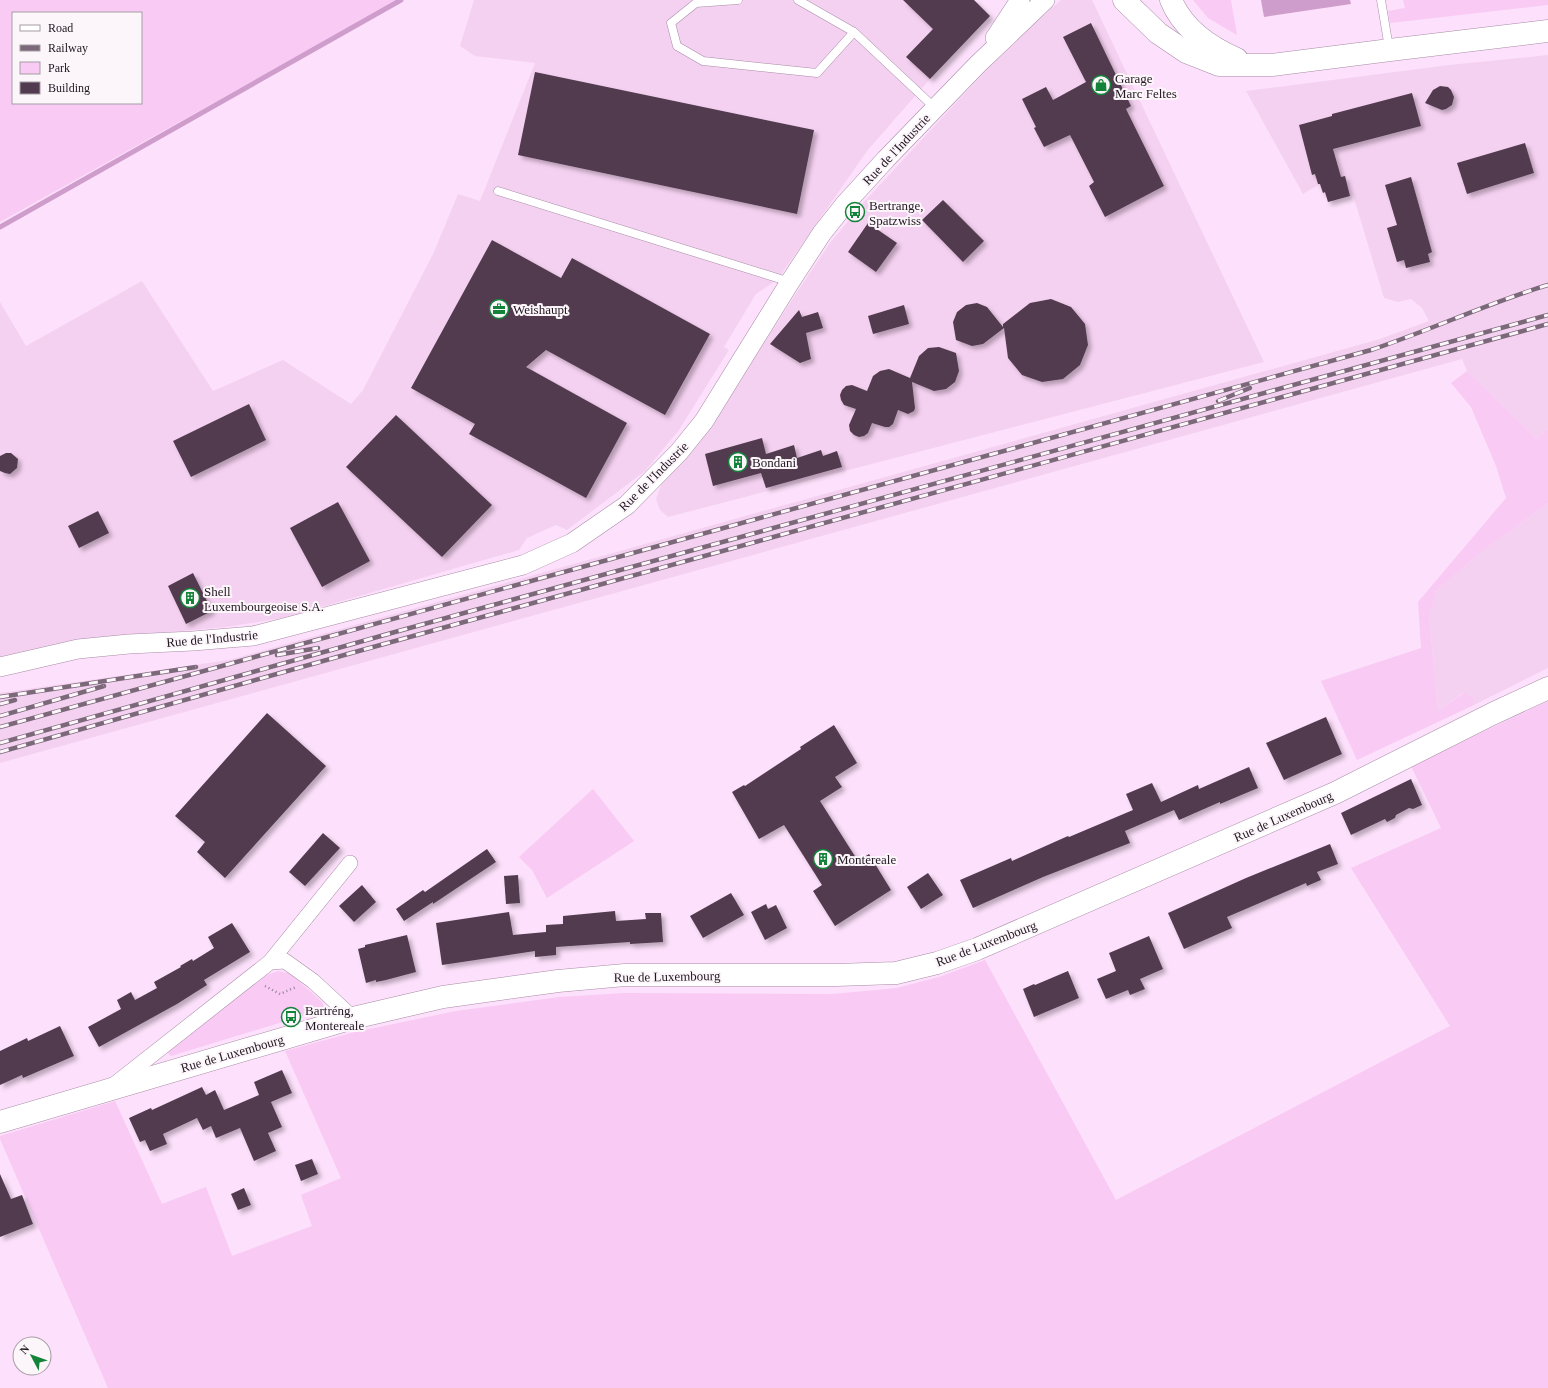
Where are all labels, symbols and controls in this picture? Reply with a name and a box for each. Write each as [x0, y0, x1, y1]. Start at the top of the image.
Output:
legend [12, 12, 142, 104]
text: Road [48, 21, 73, 35]
text: Railway [48, 41, 88, 55]
text: Park [48, 61, 70, 75]
place label: Garage Marc Feltes [1115, 71, 1177, 101]
shop icon: Garage Marc Feltes [1090, 74, 1112, 96]
text: Building [48, 81, 90, 95]
street label: Rue de l'Industrie [860, 110, 933, 188]
place label: Bertrange, Spatzwiss [869, 198, 924, 228]
bus stop icon: Bertrange, Spatzwiss [844, 201, 866, 223]
office icon: Weishaupt [488, 298, 510, 320]
place label: Weishaupt [513, 302, 568, 317]
street label: Rue de l'Industrie [616, 438, 691, 514]
building icon: Bondani [727, 451, 749, 473]
place label: Bondani [752, 455, 796, 470]
place label: Shell Luxembourgeoise S.A. [204, 584, 324, 614]
building icon: Shell Luxembourgeoise S.A. [179, 587, 201, 609]
street label: Rue de l'Industrie [166, 627, 259, 650]
street label: Rue de Luxembourg [1231, 788, 1335, 845]
building icon: Montereale [812, 848, 834, 870]
place label: Montereale [837, 852, 896, 867]
street label: Rue de Luxembourg [934, 917, 1039, 970]
street label: Rue de Luxembourg [614, 968, 721, 985]
place label: Bartréng, Montereale [305, 1003, 364, 1033]
bus stop icon: Bartréng, Montereale [280, 1006, 302, 1028]
street label: Rue de Luxembourg [179, 1031, 286, 1075]
north arrow [12, 1336, 52, 1376]
text: N [17, 1342, 32, 1356]

